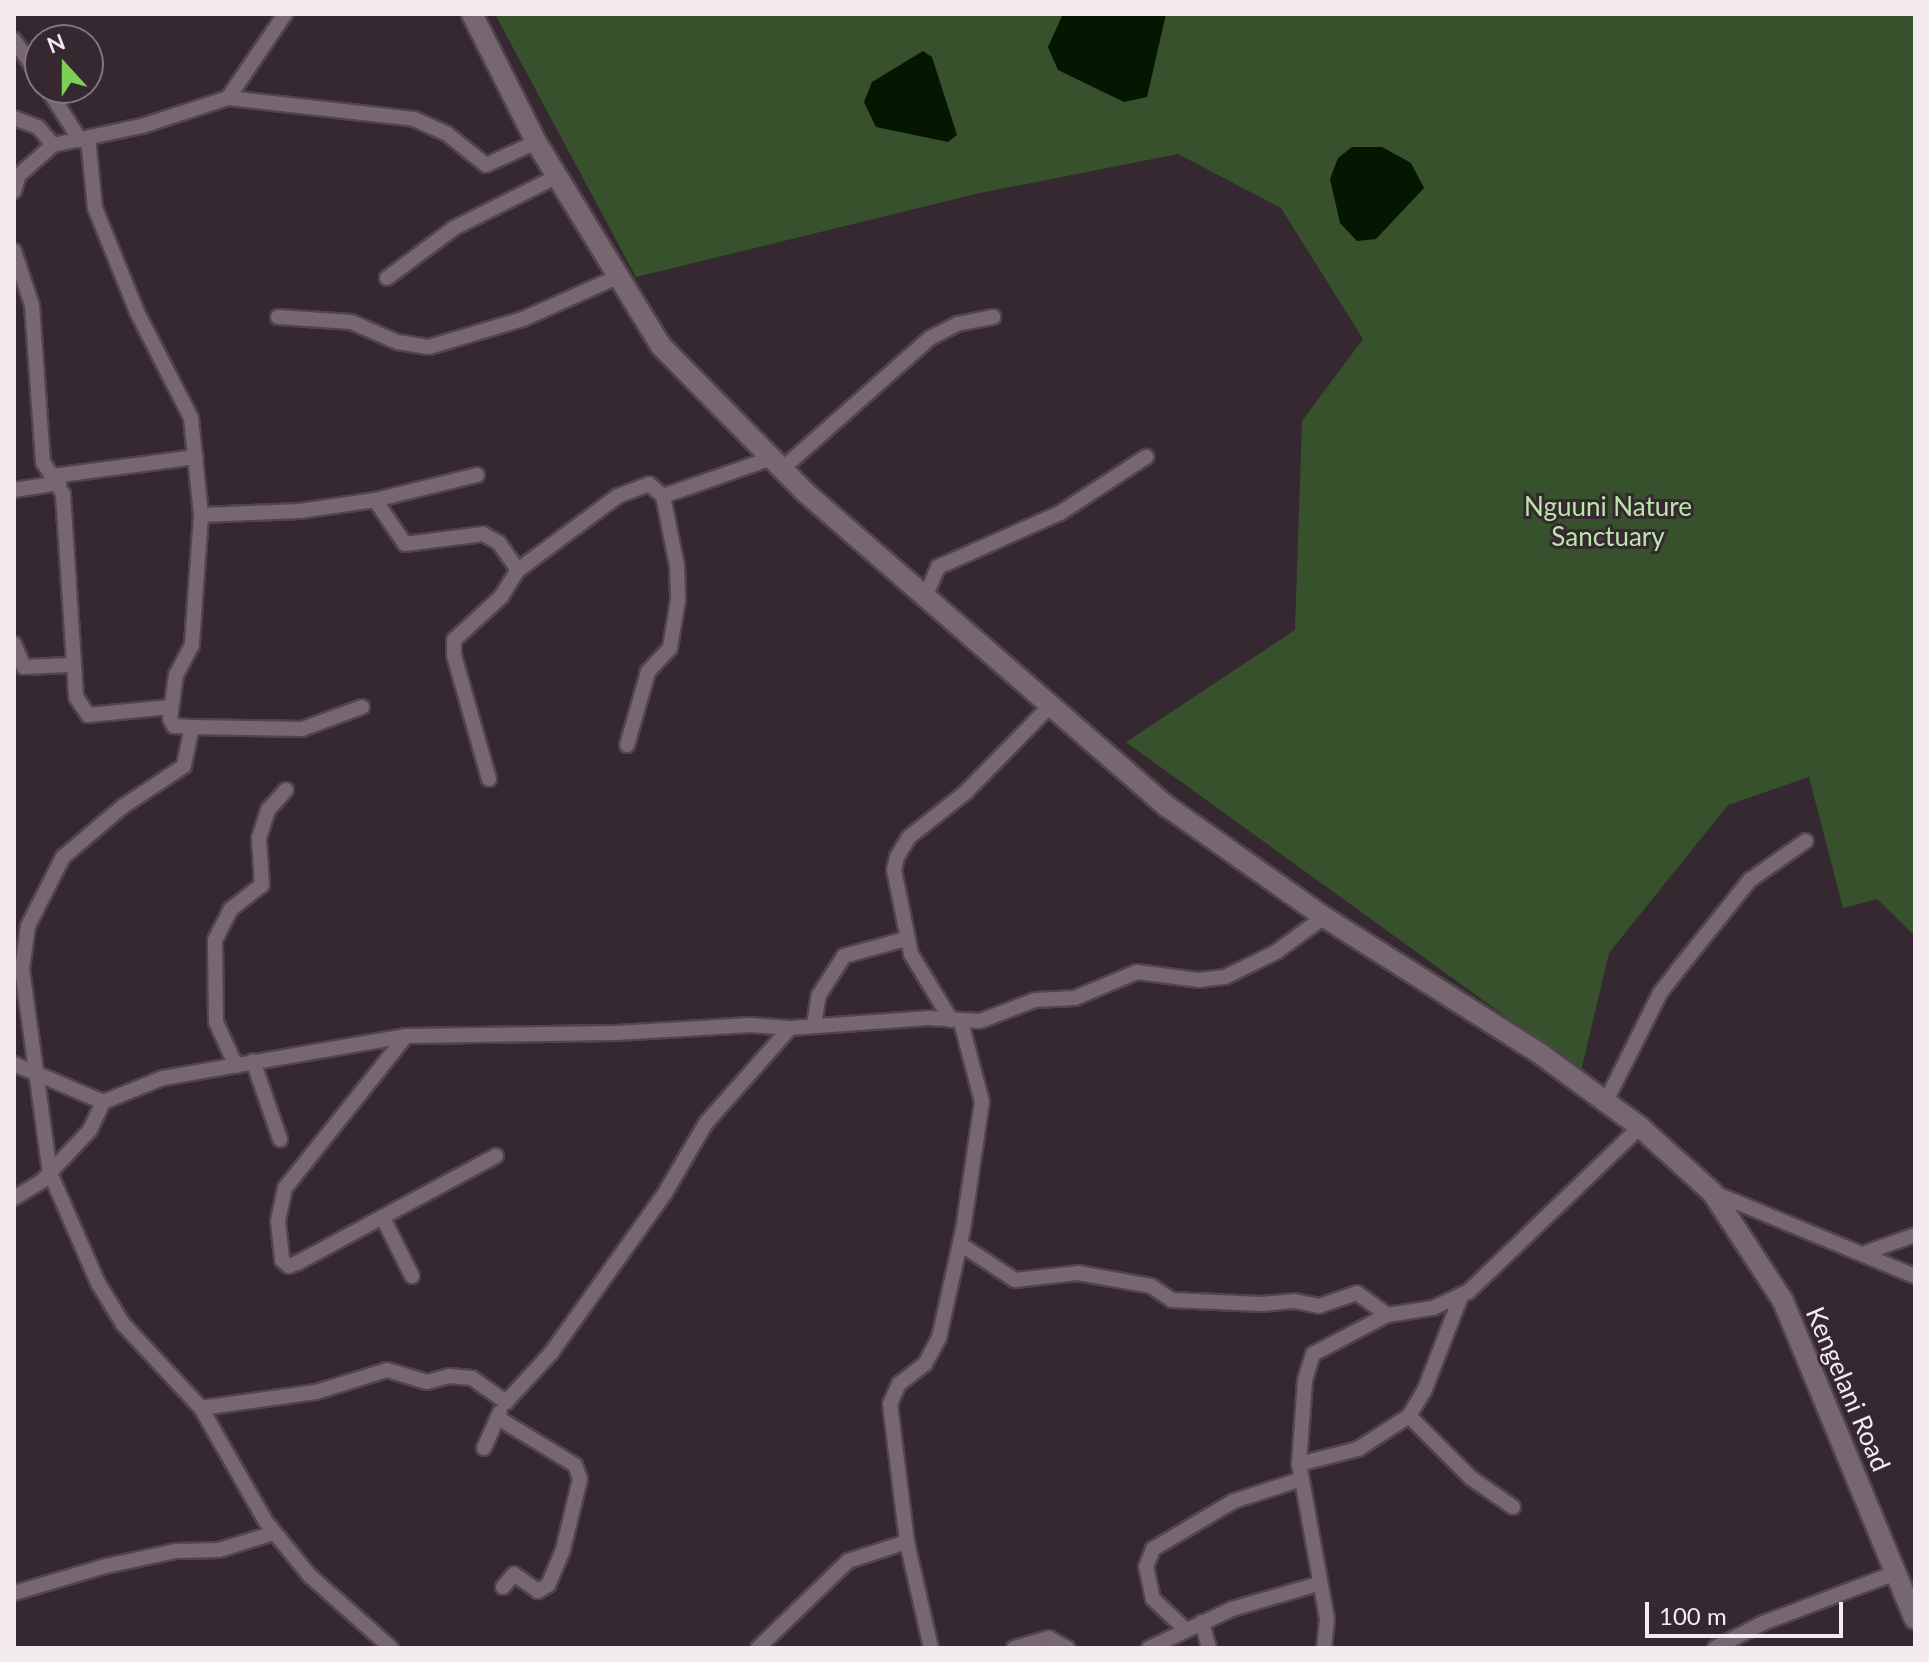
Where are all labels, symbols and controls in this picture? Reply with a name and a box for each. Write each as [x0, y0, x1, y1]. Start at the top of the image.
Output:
north arrow [24, 24, 104, 104]
text: N [43, 27, 69, 59]
park label: Nguuni Nature Sanctuary [1524, 491, 1692, 552]
street label: Kengelani Road [1799, 1302, 1897, 1476]
scale bar [1649, 1586, 1847, 1636]
text: 100 m [1659, 1601, 1727, 1630]

